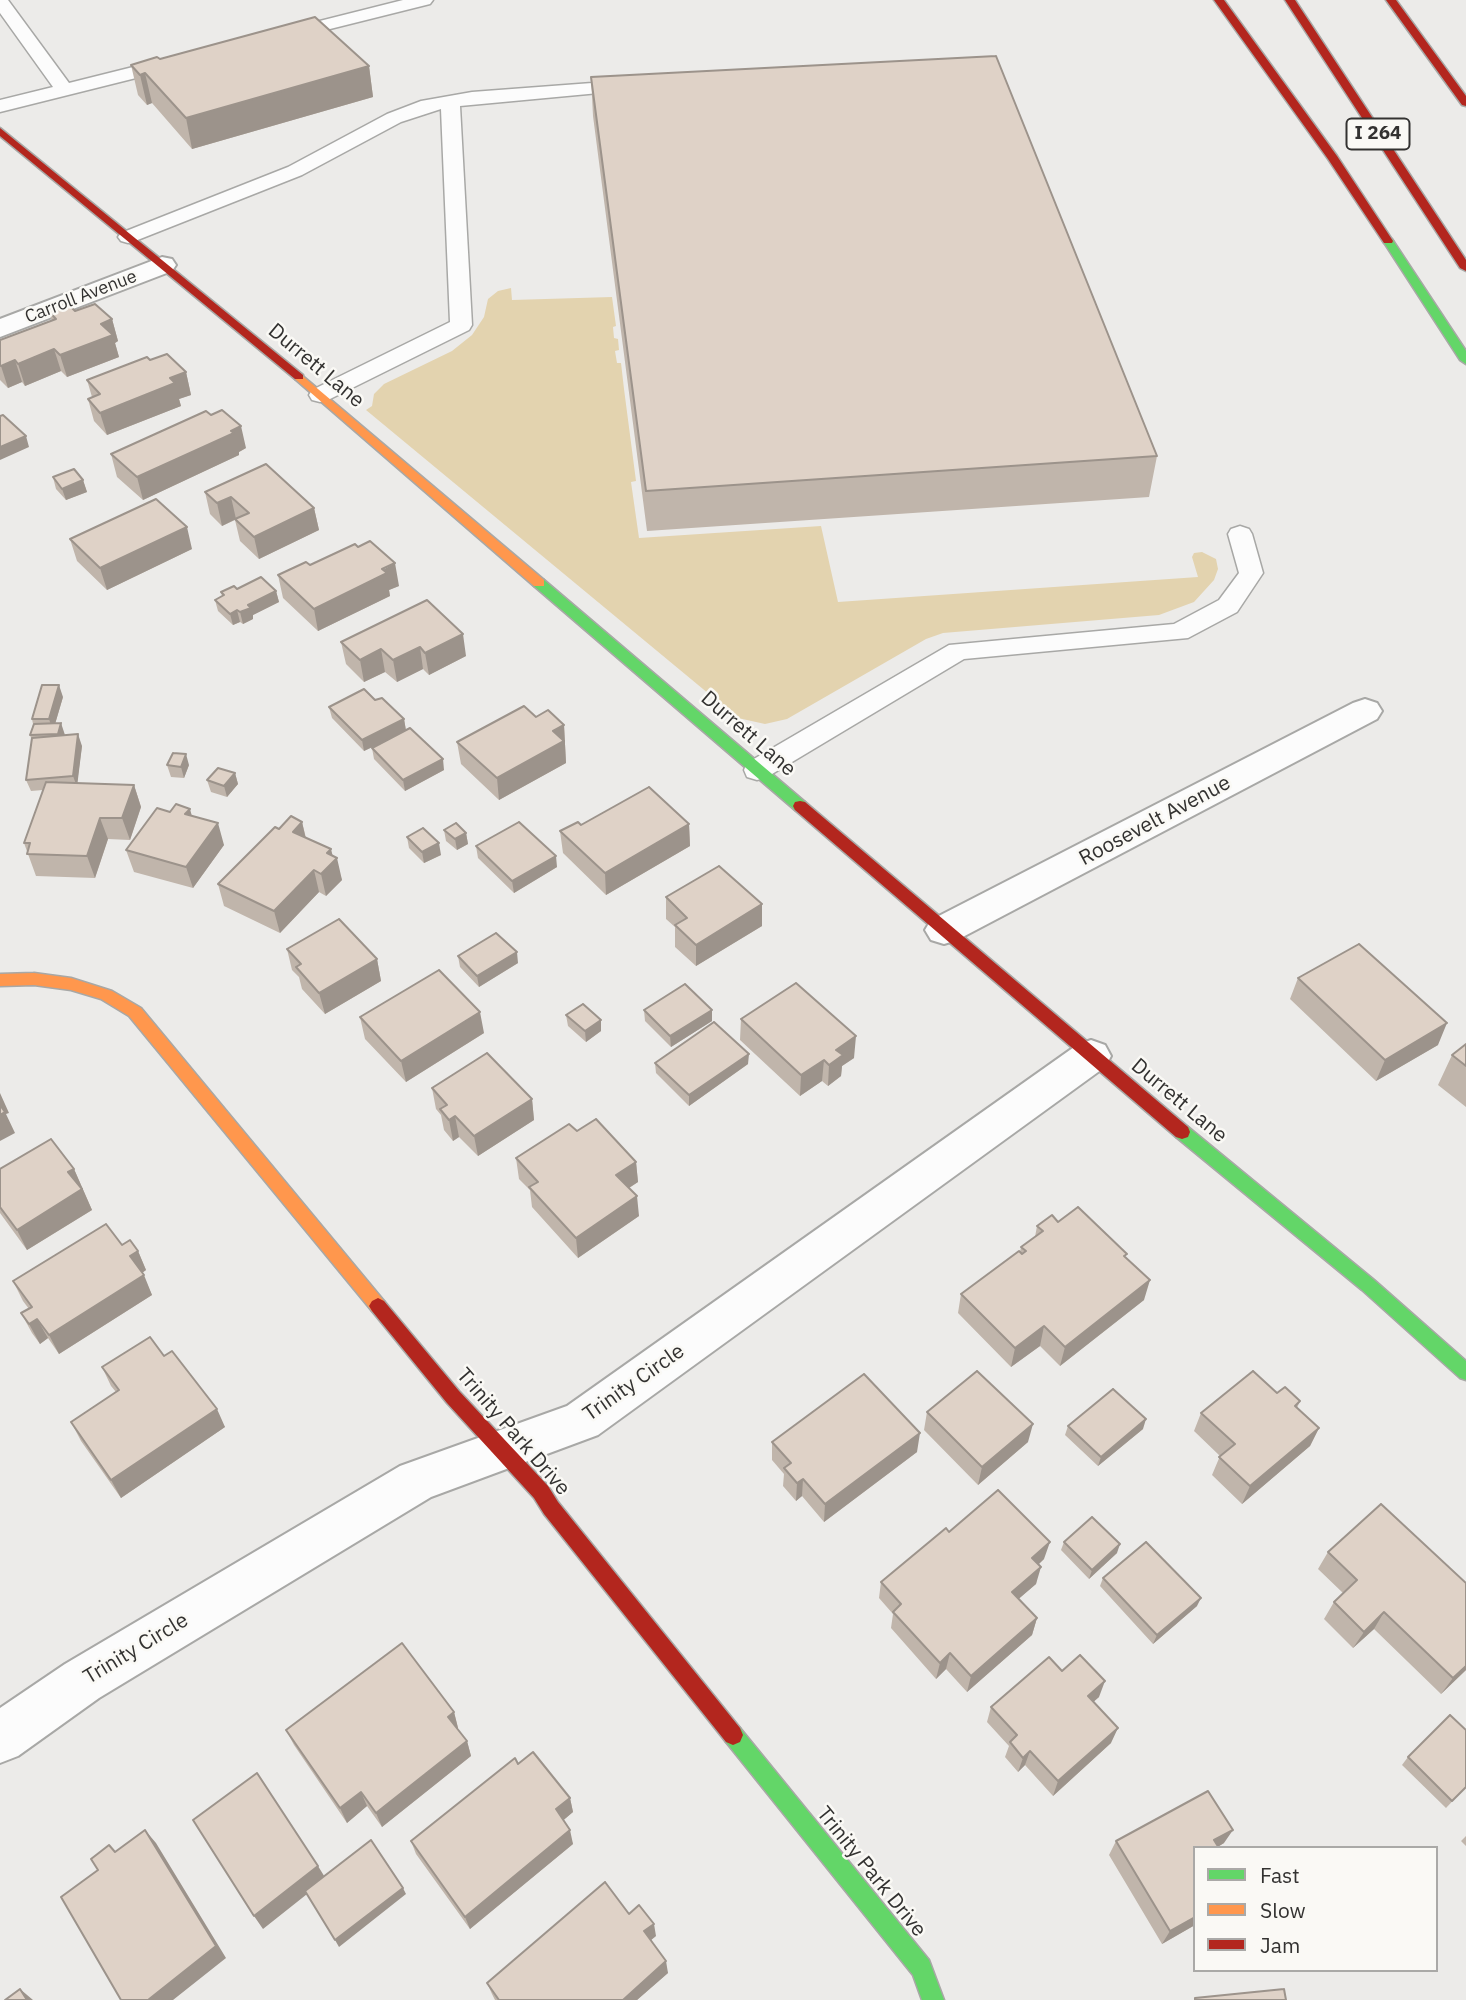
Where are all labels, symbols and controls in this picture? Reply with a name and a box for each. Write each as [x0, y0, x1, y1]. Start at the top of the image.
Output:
road number: I 264 [1346, 118, 1410, 150]
street label: Carroll Avenue [22, 266, 140, 328]
street label: Durrett Lane [263, 319, 369, 413]
street label: Durrett Lane [695, 686, 801, 782]
street label: Roosevelt Avenue [1075, 770, 1235, 872]
street label: Durrett Lane [1126, 1054, 1232, 1148]
street label: Trinity Circle [579, 1339, 689, 1427]
street label: Trinity Park Drive [451, 1363, 575, 1501]
street label: Trinity Circle [79, 1608, 193, 1690]
street label: Trinity Park Drive [811, 1802, 931, 1942]
legend [1193, 1846, 1438, 1972]
text: Fast [1260, 1861, 1300, 1889]
text: Slow [1260, 1896, 1306, 1924]
text: Jam [1260, 1931, 1300, 1959]

